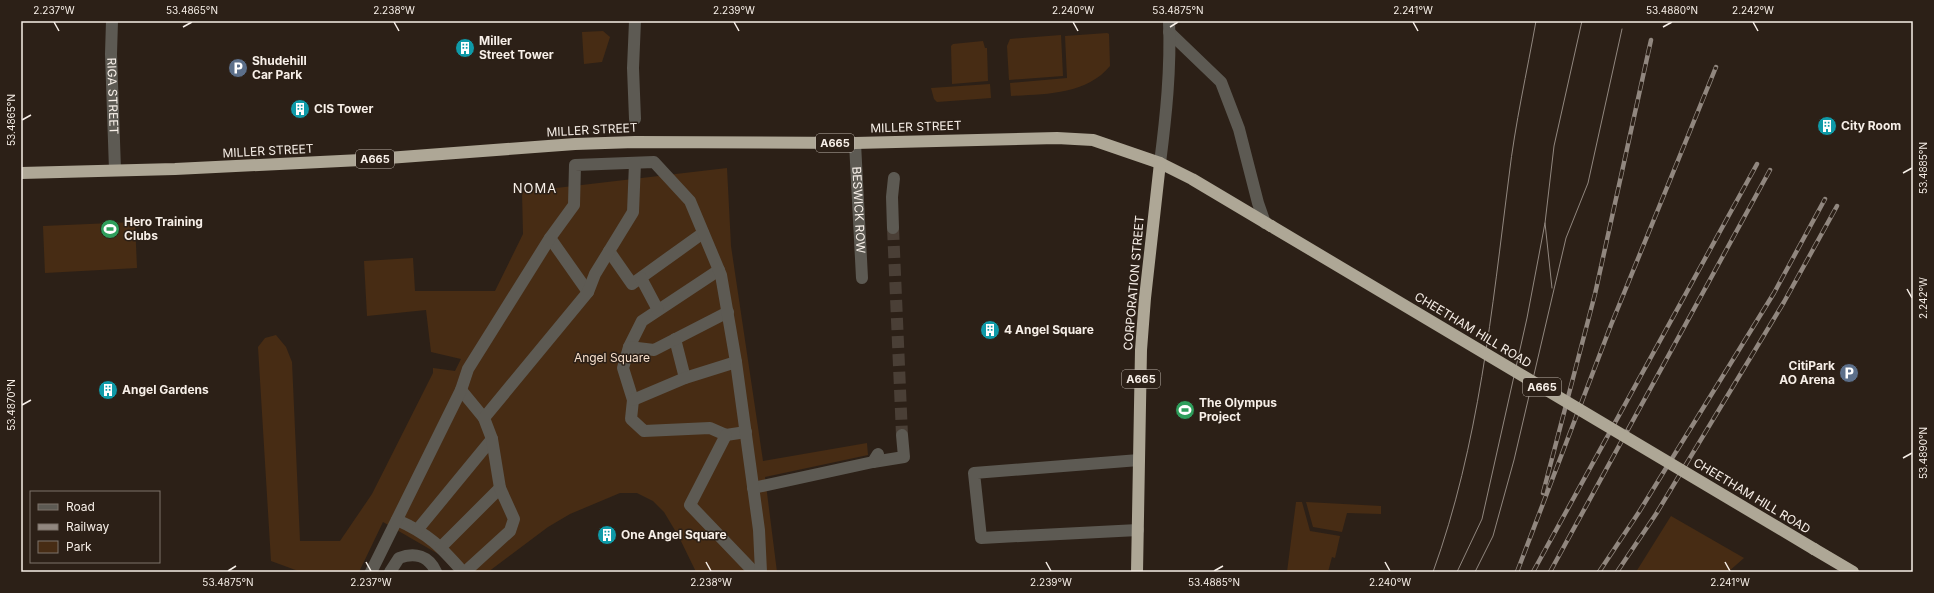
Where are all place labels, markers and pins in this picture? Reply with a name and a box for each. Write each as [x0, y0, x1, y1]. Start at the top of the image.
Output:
place label: Miller Street Tower [479, 33, 554, 62]
building icon: Miller Street Tower [454, 37, 476, 59]
place label: Shudehill Car Park [252, 53, 307, 82]
parking icon: Shudehill Car Park [227, 57, 249, 79]
building icon: CIS Tower [289, 98, 311, 120]
place label: CIS Tower [314, 101, 373, 116]
building icon: City Room [1816, 115, 1838, 137]
place label: City Room [1841, 118, 1901, 133]
place label: Hero Training Clubs [124, 214, 203, 243]
sports icon: Hero Training Clubs [99, 218, 121, 240]
building icon: 4 Angel Square [979, 319, 1001, 341]
place label: 4 Angel Square [1004, 322, 1094, 337]
place label: CitiPark AO Arena [1779, 358, 1835, 387]
parking icon: CitiPark AO Arena [1838, 362, 1860, 384]
building icon: Angel Gardens [97, 379, 119, 401]
place label: Angel Gardens [122, 382, 209, 397]
place label: The Olympus Project [1199, 395, 1277, 424]
sports icon: The Olympus Project [1174, 399, 1196, 421]
building icon: One Angel Square [596, 524, 618, 546]
place label: One Angel Square [621, 527, 727, 542]

